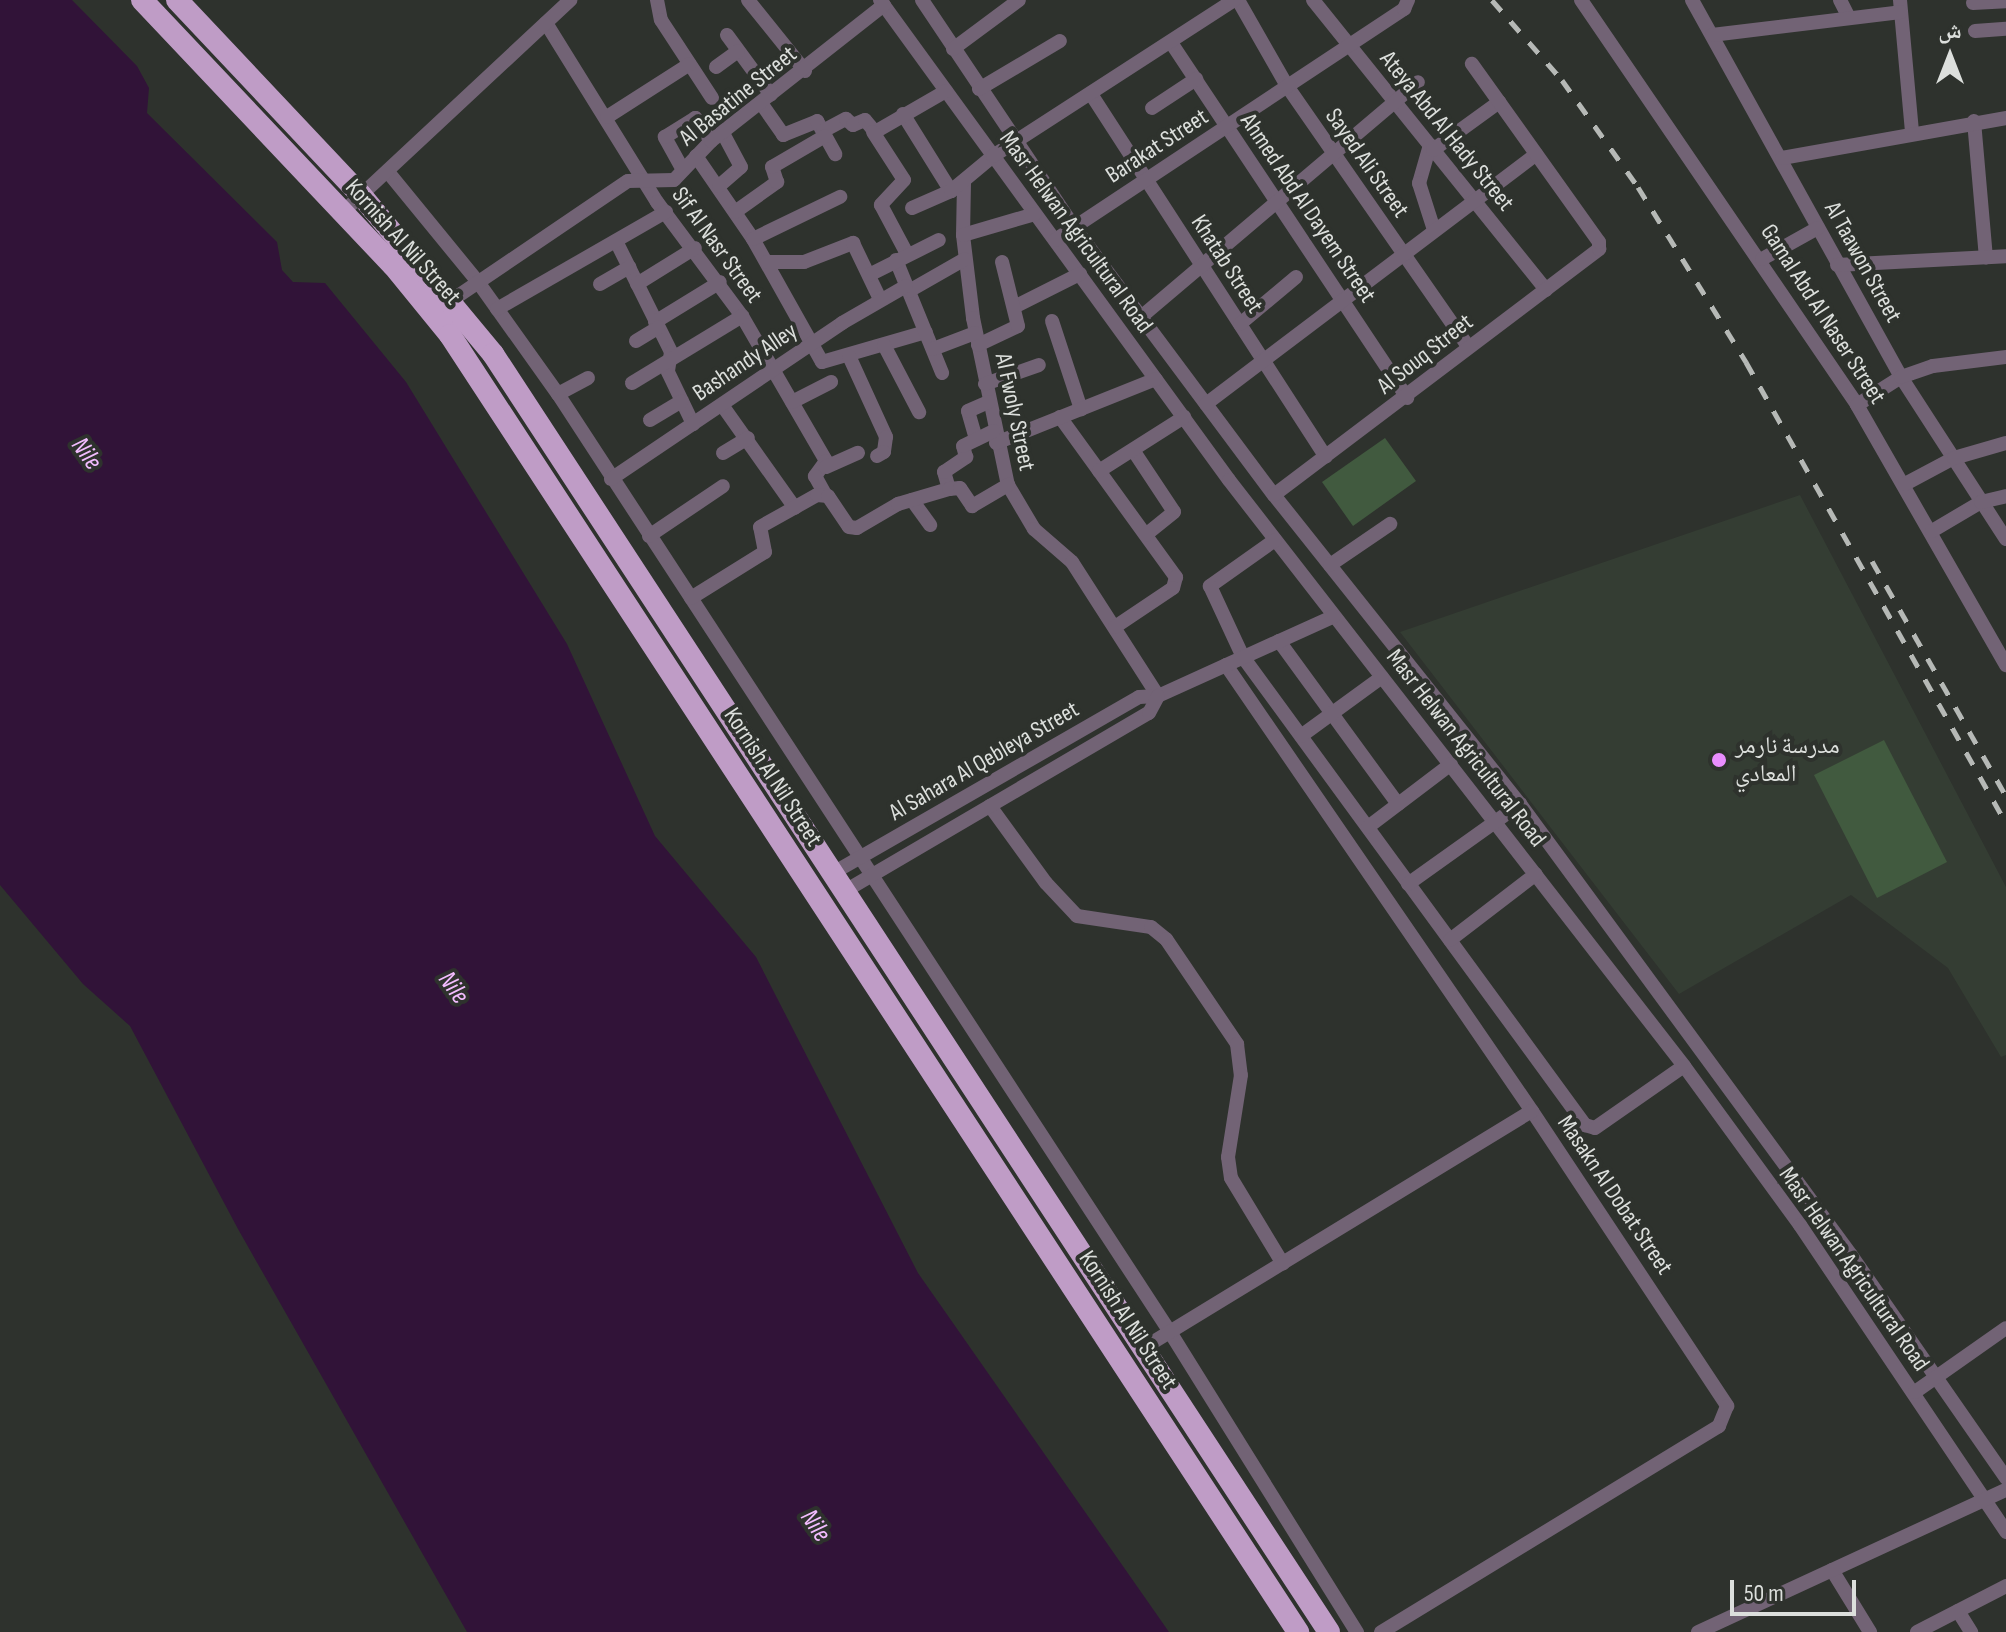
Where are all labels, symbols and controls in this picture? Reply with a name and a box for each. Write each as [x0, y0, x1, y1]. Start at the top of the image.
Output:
north arrow [1910, 16, 1990, 96]
text: ش [1938, 18, 1962, 45]
street label: Al Basatine Street [673, 40, 803, 152]
street label: Ateya Abd Al Hady Street [1374, 45, 1520, 217]
street label: Barakat Street [1101, 102, 1213, 190]
street label: Sayed Ali Street [1319, 103, 1415, 223]
street label: Ahmed Abd Al Dayem Street [1234, 108, 1382, 308]
street label: Masr Helwan Agricultural Road [993, 125, 1159, 339]
street label: Kornish Al Nil Street [339, 173, 467, 311]
street label: Sif Al Nasr Street [665, 182, 769, 308]
street label: Al Taawon Street [1818, 197, 1908, 327]
street label: Khatab Street [1185, 209, 1269, 319]
street label: Gamal Abd Al Naser Street [1754, 219, 1892, 409]
street label: Al Souq Street [1371, 308, 1479, 400]
street label: Bashandy Alley [687, 317, 803, 407]
street label: Al Fwoly Street [988, 351, 1042, 473]
water label: Nile [64, 432, 108, 476]
street label: Masr Helwan Agricultural Road [1380, 644, 1552, 852]
street label: Al Sahara Al Qebleya Street [884, 695, 1084, 827]
street label: Kornish Al Nil Street [718, 702, 828, 852]
place label: مدرسة نارمر المعادي [1735, 732, 1840, 788]
marker: مدرسة نارمر المعادي [1710, 751, 1728, 769]
water label: Nile [431, 966, 475, 1010]
street label: Masakn Al Dobat Street [1551, 1110, 1679, 1280]
street label: Masr Helwan Agricultural Road [1773, 1161, 1935, 1377]
street label: Kornish Al Nil Street [1073, 1245, 1183, 1395]
water label: Nile [793, 1504, 837, 1548]
scale bar [1734, 1564, 1860, 1614]
text: 50 m [1744, 1579, 1784, 1608]

